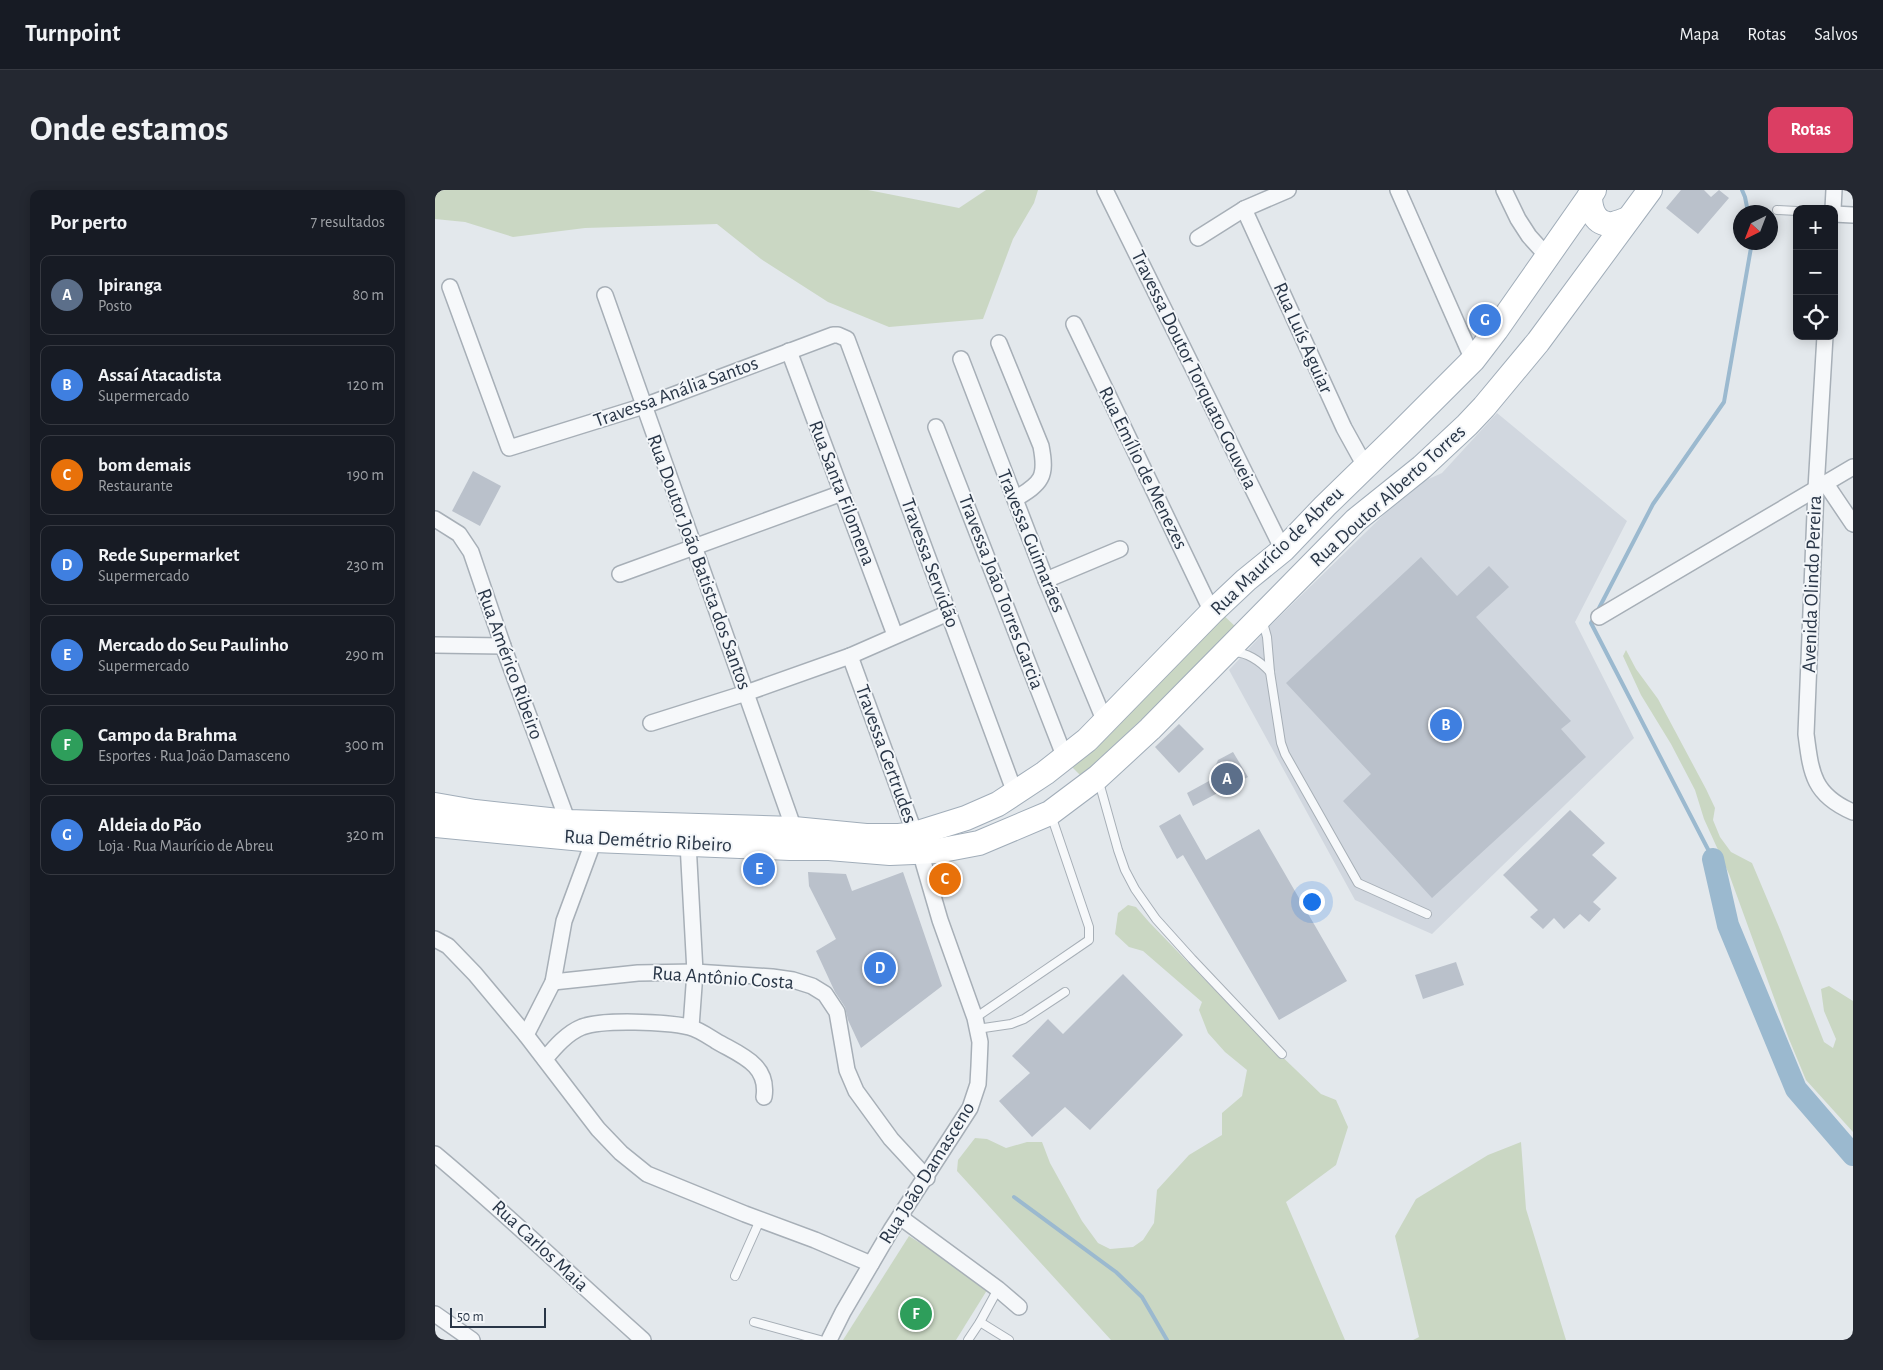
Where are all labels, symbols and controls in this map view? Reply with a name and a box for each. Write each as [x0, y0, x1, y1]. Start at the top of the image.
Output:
text: Turnpoint [25, 22, 120, 46]
text: Mapa [1680, 26, 1719, 44]
text: Rotas [1747, 26, 1786, 44]
text: Salvos [1814, 26, 1858, 44]
button: Rotas [1768, 107, 1853, 153]
text: Onde estamos [30, 112, 229, 147]
north arrow [1733, 205, 1778, 250]
map controls [1793, 205, 1838, 340]
button: + [1793, 205, 1838, 250]
text: Por perto [50, 212, 127, 233]
text: 7 resultados [311, 214, 385, 230]
street label: Travessa Doutor Torquato Gouveia [1127, 247, 1261, 493]
button: − [1793, 250, 1838, 295]
text: Ipiranga [98, 276, 162, 295]
street label: Rua Luís Aguiar [1270, 279, 1337, 397]
text: A [62, 287, 72, 303]
text: 80 m [353, 287, 384, 303]
button: locate [1793, 295, 1838, 340]
text: Posto [98, 298, 132, 314]
pin: G [1469, 301, 1501, 339]
street label: Travessa Anália Santos [591, 353, 761, 431]
text: Assaí Atacadista [98, 366, 222, 385]
text: B [62, 377, 72, 393]
text: 120 m [347, 377, 384, 393]
street label: Rua Emílio de Menezes [1095, 384, 1191, 552]
text: Supermercado [98, 388, 189, 404]
street label: Rua Santa Filomena [805, 418, 879, 568]
street label: Rua Doutor Alberto Torres [1307, 421, 1469, 571]
street label: Rua Doutor João Batista dos Santos [643, 432, 755, 692]
text: bom demais [98, 456, 191, 475]
text: C [63, 467, 71, 483]
text: 190 m [347, 467, 384, 483]
street label: Travessa Guimarães [993, 467, 1069, 615]
text: Restaurante [98, 478, 173, 494]
street label: Rua Maurício de Abreu [1207, 483, 1347, 619]
street label: Travessa João Torres Garcia [955, 492, 1047, 692]
street label: Avenida Olindo Pereira [1799, 495, 1825, 673]
street label: Travessa Servidão [897, 496, 963, 630]
text: Rede Supermarket [98, 546, 239, 565]
text: D [62, 557, 72, 573]
text: 230 m [346, 557, 384, 573]
text: Supermercado [98, 568, 189, 584]
street label: Rua Américo Ribeiro [473, 586, 547, 742]
text: Mercado do Seu Paulinho [98, 636, 289, 655]
text: E [63, 647, 71, 663]
text: 290 m [345, 647, 384, 663]
text: Supermercado [98, 658, 189, 674]
street label: Travessa Gertrudes [852, 682, 920, 826]
pin: B [1430, 706, 1462, 744]
text: Campo da Brahma [98, 726, 237, 745]
text: F [63, 737, 71, 753]
text: 300 m [345, 737, 384, 753]
text: Esportes · Rua João Damasceno [98, 748, 290, 764]
pin: A [1211, 760, 1243, 798]
text: Aldeia do Pão [98, 816, 201, 835]
text: G [62, 827, 72, 843]
text: 320 m [346, 827, 384, 843]
street label: Rua Demétrio Ribeiro [564, 827, 732, 855]
text: Loja · Rua Maurício de Abreu [98, 838, 273, 854]
pin: E [743, 850, 775, 888]
pin: C [929, 860, 961, 898]
your location [1299, 889, 1325, 915]
pin: D [864, 949, 896, 987]
street label: Rua Antônio Costa [651, 963, 795, 993]
street label: Rua João Damasceno [875, 1099, 979, 1247]
street label: Rua Carlos Maia [488, 1196, 592, 1296]
pin: F [900, 1295, 932, 1333]
scale bar [450, 1305, 546, 1328]
text: 50 m [457, 1310, 484, 1324]

